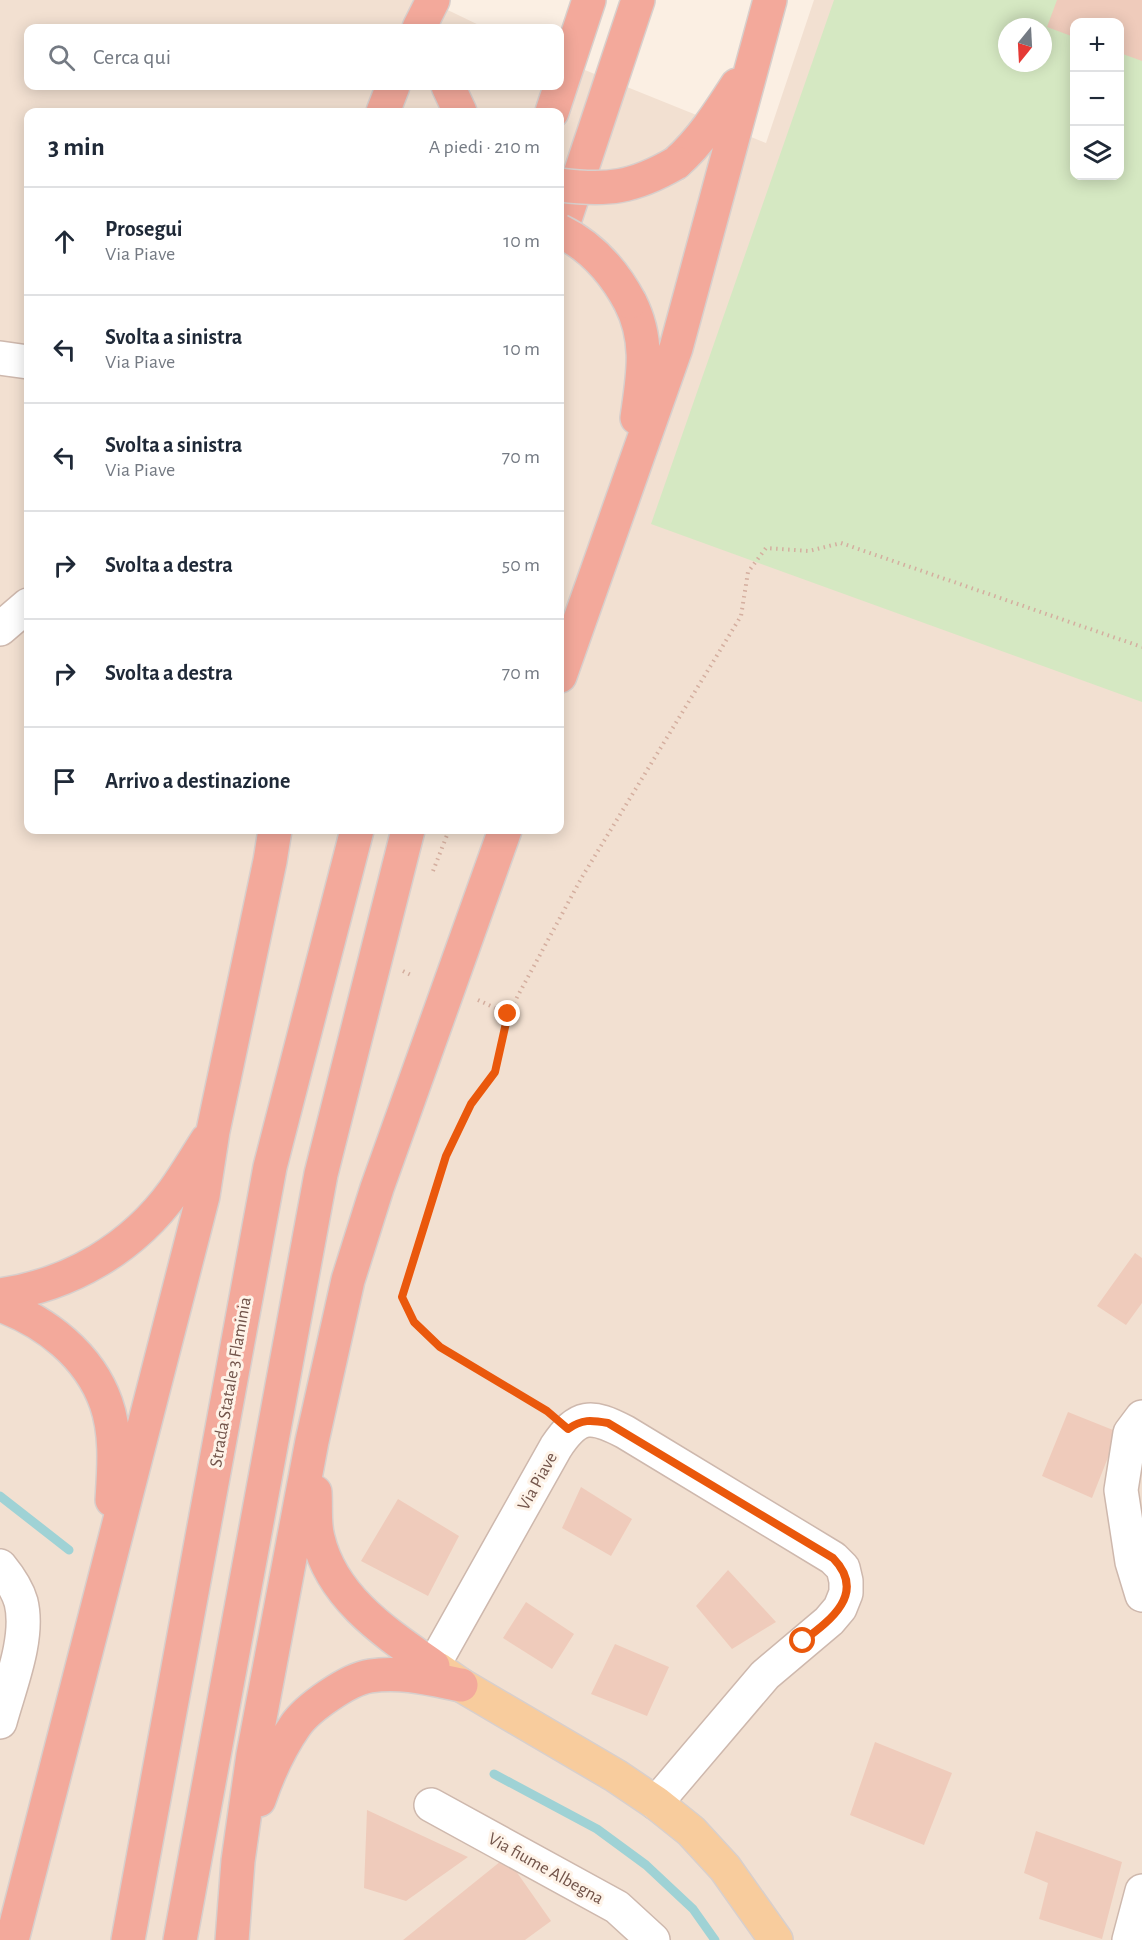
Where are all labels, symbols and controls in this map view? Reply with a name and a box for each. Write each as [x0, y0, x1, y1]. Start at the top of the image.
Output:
north arrow [998, 18, 1052, 72]
map controls [1070, 18, 1124, 180]
button: + [1070, 18, 1124, 72]
search box [24, 24, 564, 90]
icon: search [45, 41, 78, 74]
text: Cerca qui [93, 46, 171, 68]
button: − [1070, 72, 1124, 126]
button: layers [1070, 126, 1124, 180]
text: 3 min [48, 134, 105, 160]
text: A piedi · 210 m [429, 137, 540, 157]
text: Prosegui [105, 218, 182, 240]
icon: ahead [48, 225, 81, 258]
text: 10 m [503, 231, 540, 251]
text: Via Piave [105, 244, 175, 264]
text: Svolta a sinistra [105, 326, 242, 348]
icon: left [48, 333, 81, 366]
text: 10 m [503, 339, 540, 359]
text: Via Piave [105, 352, 175, 372]
text: Svolta a sinistra [105, 434, 242, 456]
icon: left [48, 441, 81, 474]
text: 70 m [502, 447, 540, 467]
text: Via Piave [105, 460, 175, 480]
icon: right [48, 549, 81, 582]
text: Svolta a destra [105, 554, 233, 576]
text: 50 m [502, 555, 540, 575]
icon: right [48, 657, 81, 690]
text: Svolta a destra [105, 662, 233, 684]
text: 70 m [502, 663, 540, 683]
icon: arrive [48, 765, 81, 798]
text: Arrivo a destinazione [105, 770, 290, 792]
route end [494, 1000, 520, 1026]
street label: Strada Statale 3 Flaminia [207, 1296, 255, 1469]
street label: Via Piave [515, 1449, 561, 1514]
route start [789, 1627, 815, 1653]
street label: Via fiume Albegna [485, 1830, 606, 1908]

